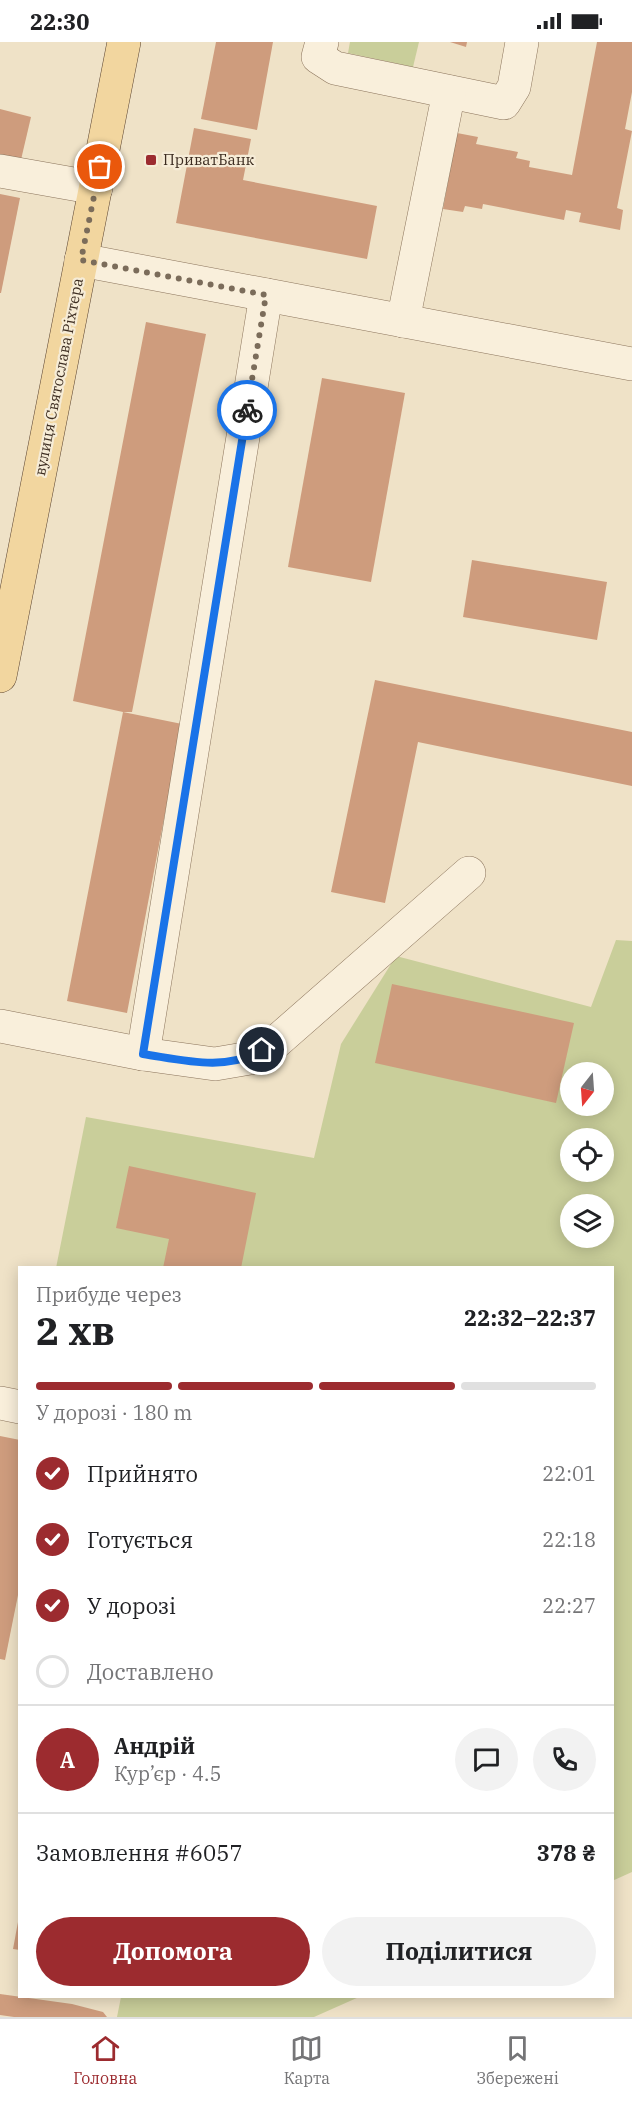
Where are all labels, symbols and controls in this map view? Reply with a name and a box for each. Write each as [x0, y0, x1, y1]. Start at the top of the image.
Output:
text: 22:30 [30, 7, 89, 36]
pin [74, 141, 125, 192]
icon: bag [83, 150, 116, 183]
place label: ПриватБанк [163, 150, 255, 169]
marker: ПриватБанк [144, 153, 158, 167]
street label: вулиця Святослава Ріхтера [30, 276, 87, 477]
courier [217, 380, 277, 440]
icon: bike [231, 394, 264, 427]
pin [236, 1024, 287, 1075]
icon: home [245, 1033, 278, 1066]
north arrow [560, 1062, 614, 1116]
map controls [560, 1062, 614, 1248]
button: locate [560, 1128, 614, 1182]
button: layers [560, 1194, 614, 1248]
text: Прибуде через [36, 1281, 182, 1308]
text: 22:32–22:37 [464, 1303, 596, 1332]
text: 2 хв [36, 1305, 115, 1356]
text: У дорозі · 180 m [36, 1399, 192, 1426]
icon: check [36, 1457, 69, 1490]
text: Прийнято [87, 1459, 198, 1488]
text: 22:01 [542, 1460, 596, 1487]
icon: check [36, 1523, 69, 1556]
text: Готується [87, 1525, 193, 1554]
text: 22:18 [542, 1526, 596, 1553]
icon: check [36, 1589, 69, 1622]
text: У дорозі [87, 1591, 176, 1620]
text: 22:27 [542, 1592, 596, 1619]
text: Доставлено [87, 1657, 214, 1686]
button: chat [455, 1728, 518, 1791]
button: phone [533, 1728, 596, 1791]
text: Андрій [114, 1731, 195, 1760]
text: А [60, 1745, 75, 1774]
text: Кур’єр · 4.5 [114, 1760, 221, 1787]
text: Замовлення #6057 [36, 1838, 243, 1867]
text: 378 ₴ [537, 1838, 596, 1867]
button: Допомога [36, 1917, 310, 1986]
button: Поділитися [322, 1917, 596, 1986]
tab: Головна [73, 2032, 137, 2088]
tab: Карта [284, 2032, 330, 2088]
tab: Збережені [476, 2032, 559, 2088]

